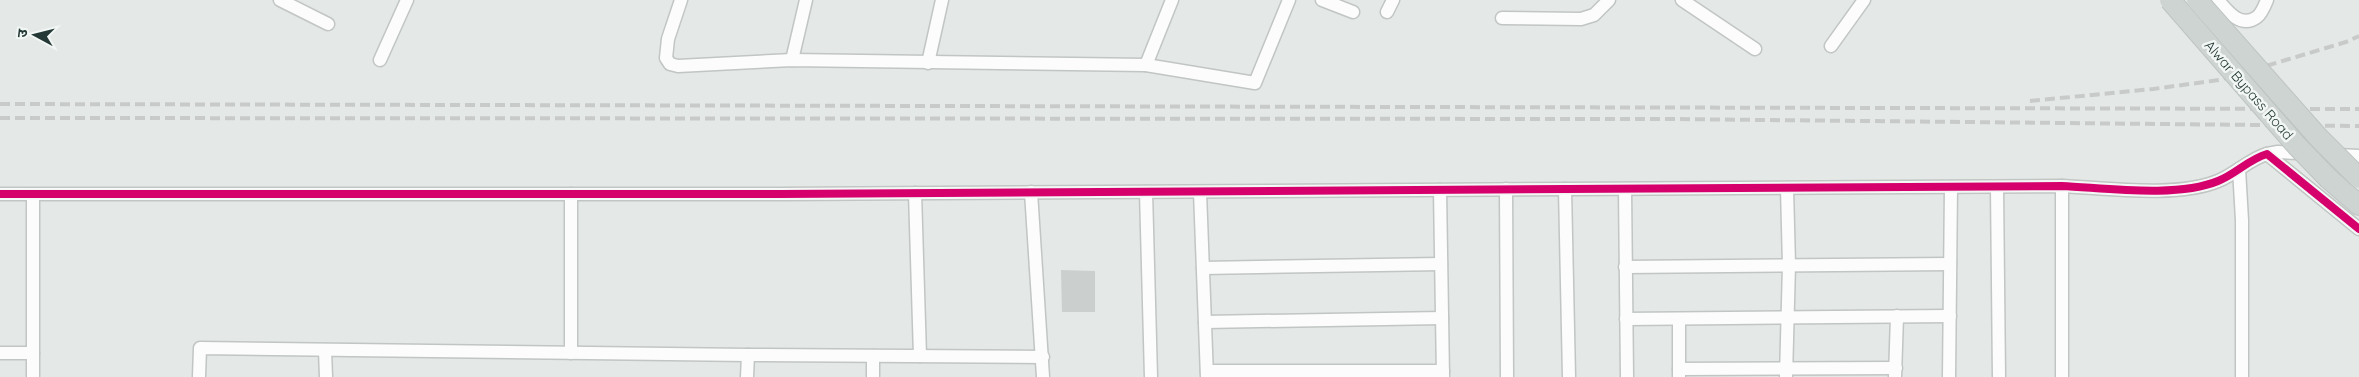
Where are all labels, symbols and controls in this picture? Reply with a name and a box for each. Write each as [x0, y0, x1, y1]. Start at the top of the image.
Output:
north arrow [10, 10, 60, 60]
text: उ [13, 27, 32, 39]
street label: Alwar Bypass Road [2201, 37, 2297, 143]

